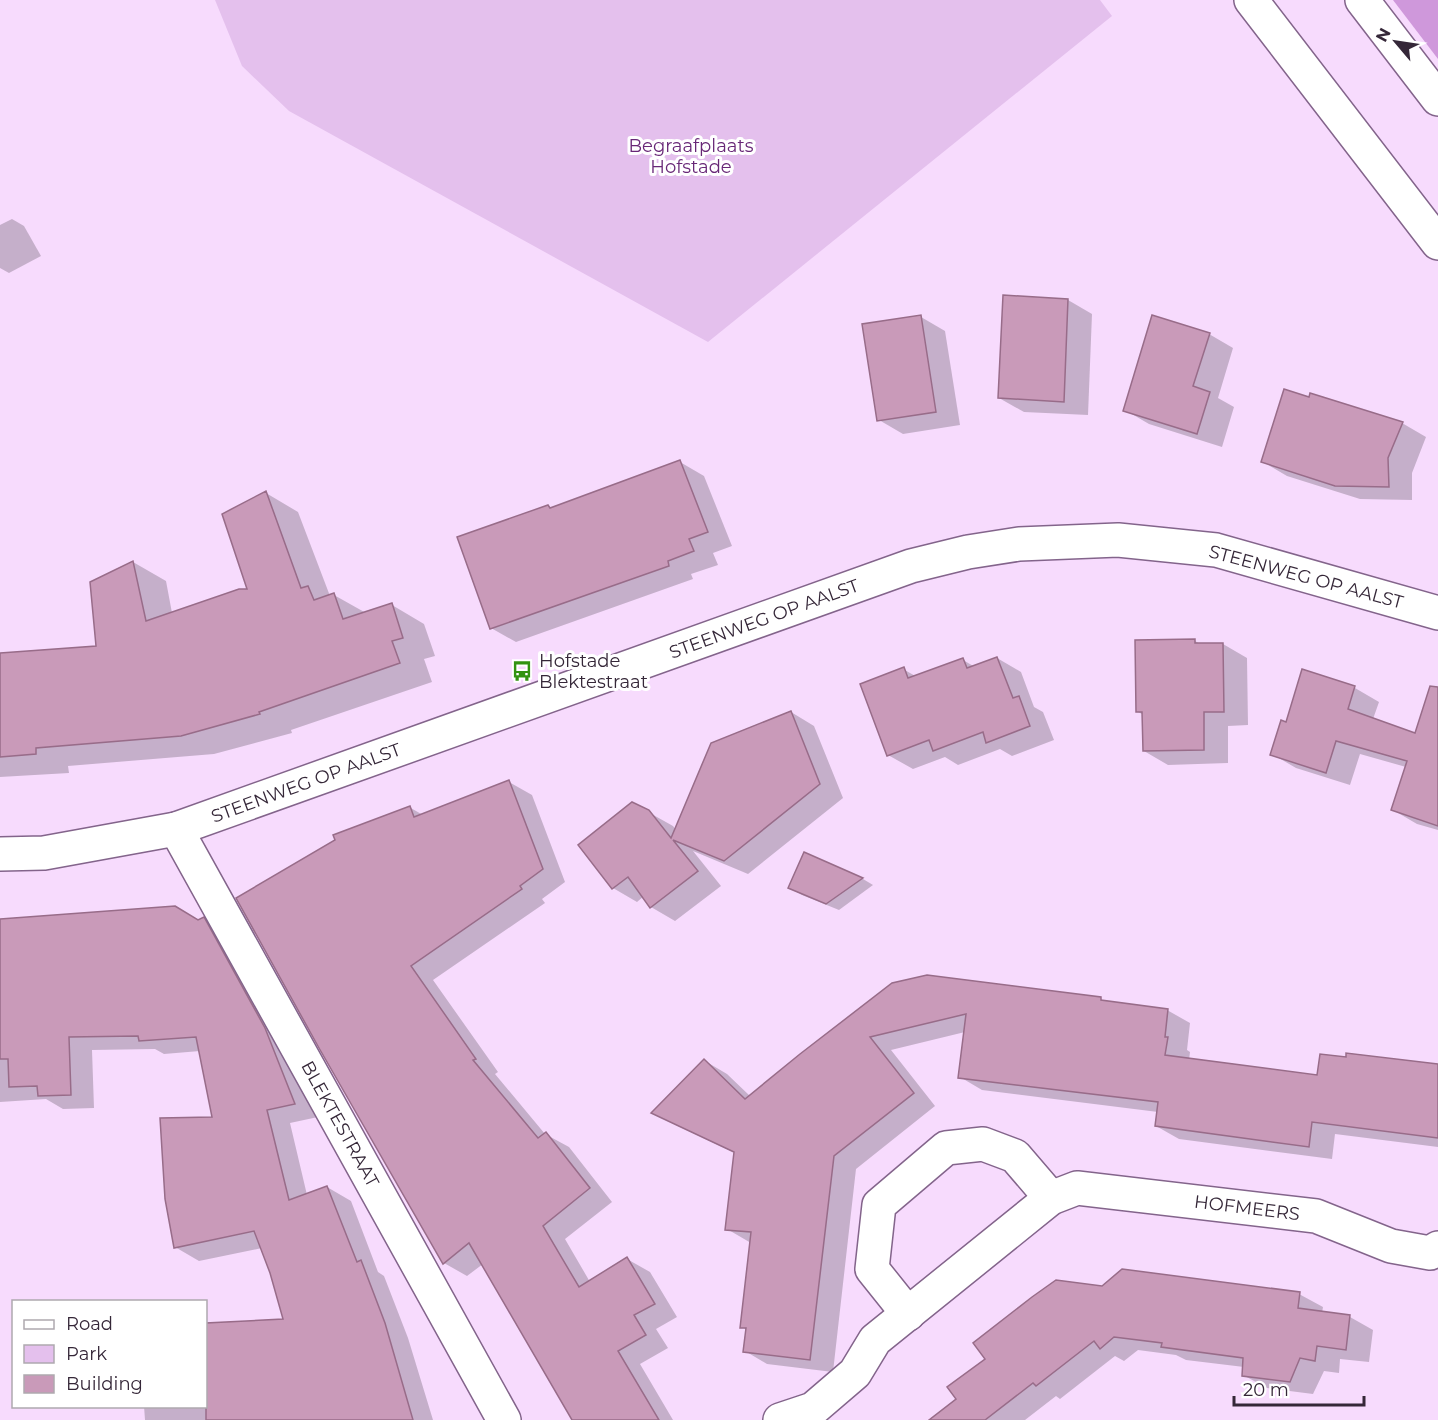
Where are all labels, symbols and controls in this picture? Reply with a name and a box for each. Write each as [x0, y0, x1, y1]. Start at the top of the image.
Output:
north arrow [1366, 12, 1426, 72]
text: N [1372, 25, 1395, 45]
park label: Begraafplaats Hofstade [629, 135, 754, 178]
street label: STEENWEG OP AALST [1206, 540, 1406, 614]
street label: STEENWEG OP AALST [666, 574, 863, 664]
place label: Hofstade Blektestraat [539, 650, 648, 693]
bus stop icon: Hofstade Blektestraat [510, 659, 534, 683]
street label: STEENWEG OP AALST [208, 738, 405, 828]
street label: BLEKTESTRAAT [296, 1057, 384, 1191]
street label: HOFMEERS [1193, 1191, 1301, 1225]
legend [12, 1300, 207, 1408]
text: Road [66, 1313, 113, 1335]
text: Park [66, 1343, 107, 1365]
scale bar [1234, 1369, 1364, 1407]
text: Building [66, 1373, 143, 1395]
text: 20 m [1243, 1379, 1289, 1401]

